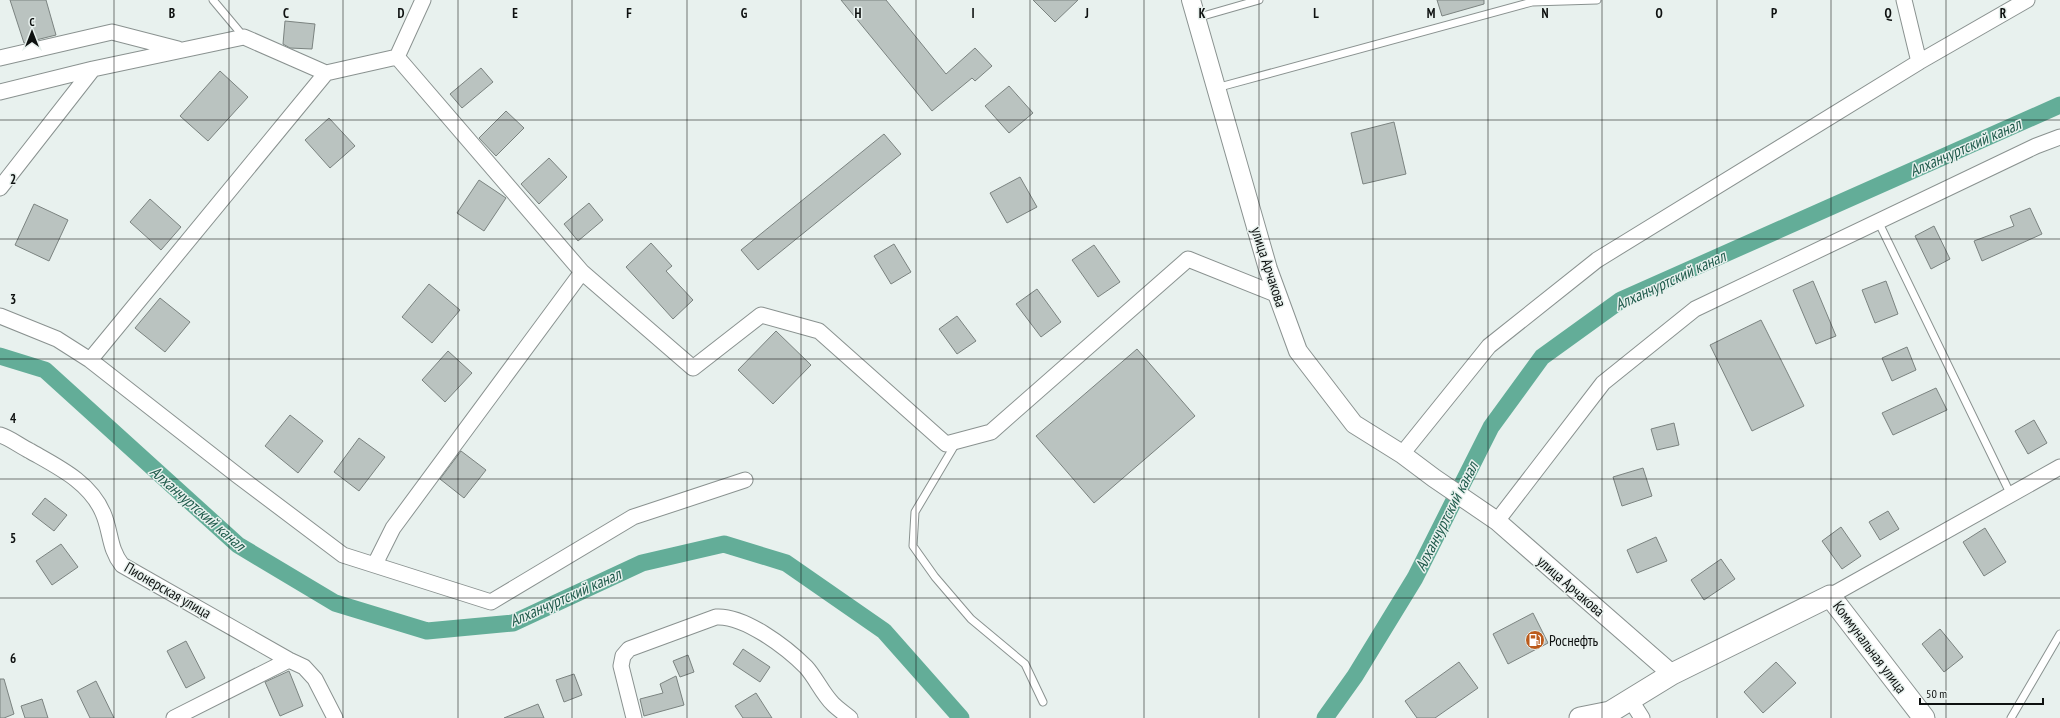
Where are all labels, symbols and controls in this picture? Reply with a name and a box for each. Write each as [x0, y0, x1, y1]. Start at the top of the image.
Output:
text: B [169, 5, 175, 22]
text: C [283, 5, 289, 22]
text: D [398, 5, 405, 22]
text: E [512, 5, 518, 22]
text: F [626, 5, 632, 22]
text: G [741, 5, 748, 22]
text: H [855, 5, 862, 22]
text: I [971, 5, 975, 22]
text: J [1084, 5, 1089, 22]
text: K [1199, 5, 1206, 22]
text: L [1313, 5, 1319, 22]
text: M [1427, 5, 1436, 22]
text: N [1541, 5, 1549, 22]
text: O [1655, 5, 1663, 22]
text: P [1771, 5, 1777, 22]
text: Q [1884, 5, 1892, 22]
text: R [2000, 5, 2007, 22]
north arrow [12, 12, 52, 52]
text: С [29, 15, 35, 29]
water label: Алханчуртский канал [1906, 113, 2025, 180]
text: 2 [10, 171, 16, 188]
street label: улица Арчакова [1247, 224, 1291, 310]
water label: Алханчуртский канал [1612, 245, 1730, 314]
text: 3 [10, 291, 16, 308]
text: 4 [10, 410, 17, 427]
water label: Алханчуртский канал [1410, 457, 1483, 574]
water label: Алханчуртский канал [146, 461, 251, 556]
text: 5 [10, 530, 16, 547]
street label: улица Арчакова [1533, 552, 1609, 620]
street label: Пионерская улица [121, 558, 215, 622]
water label: Алханчуртский канал [506, 563, 625, 630]
street label: Коммунальная улица [1829, 597, 1911, 697]
fuel station icon: Роснефть [1524, 629, 1546, 651]
place label: Роснефть [1549, 631, 1599, 650]
text: 6 [10, 650, 16, 667]
scale bar [1920, 680, 2043, 706]
text: 50 m [1926, 686, 1947, 701]

